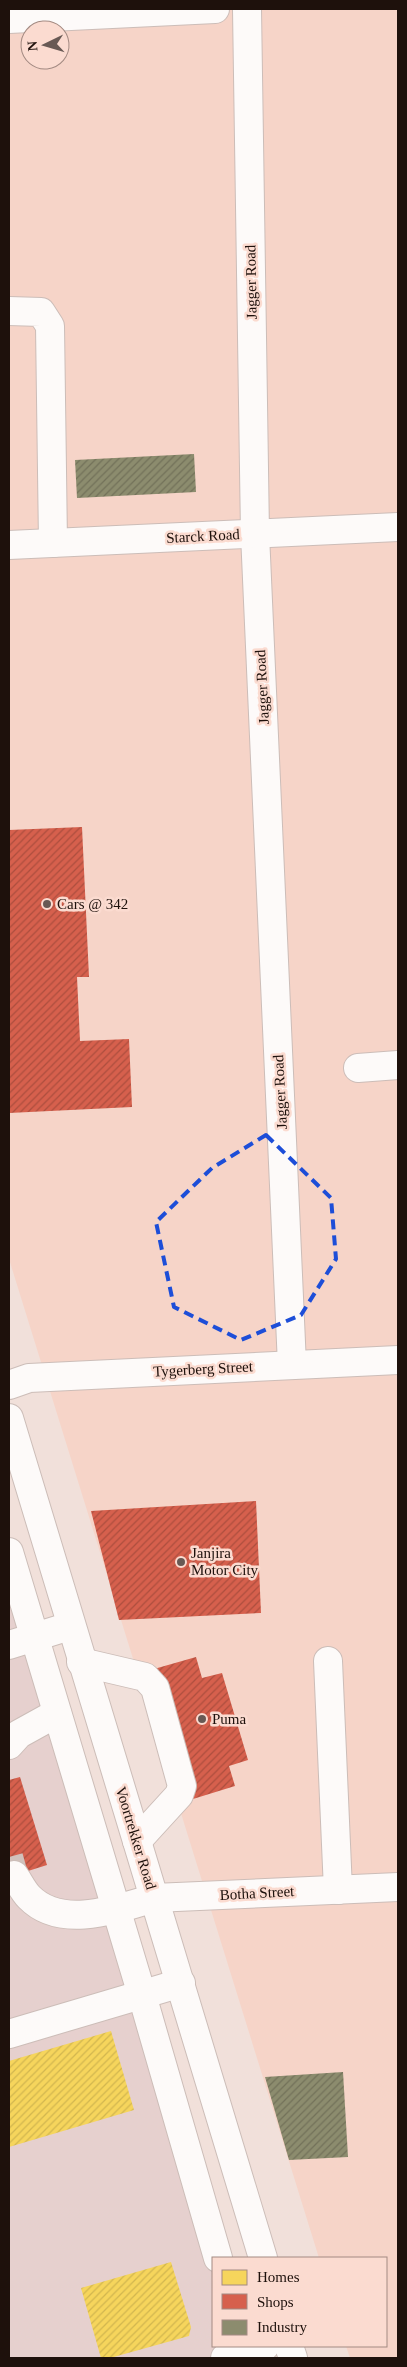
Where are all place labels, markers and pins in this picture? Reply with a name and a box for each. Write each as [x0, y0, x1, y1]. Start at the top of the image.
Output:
place label: Cars @ 342 [57, 896, 128, 912]
marker: Cars @ 342 [41, 898, 53, 910]
place label: Janjira Motor City [191, 1545, 259, 1578]
marker: Janjira Motor City [175, 1556, 187, 1568]
place label: Puma [212, 1711, 247, 1727]
marker: Puma [196, 1713, 208, 1725]

